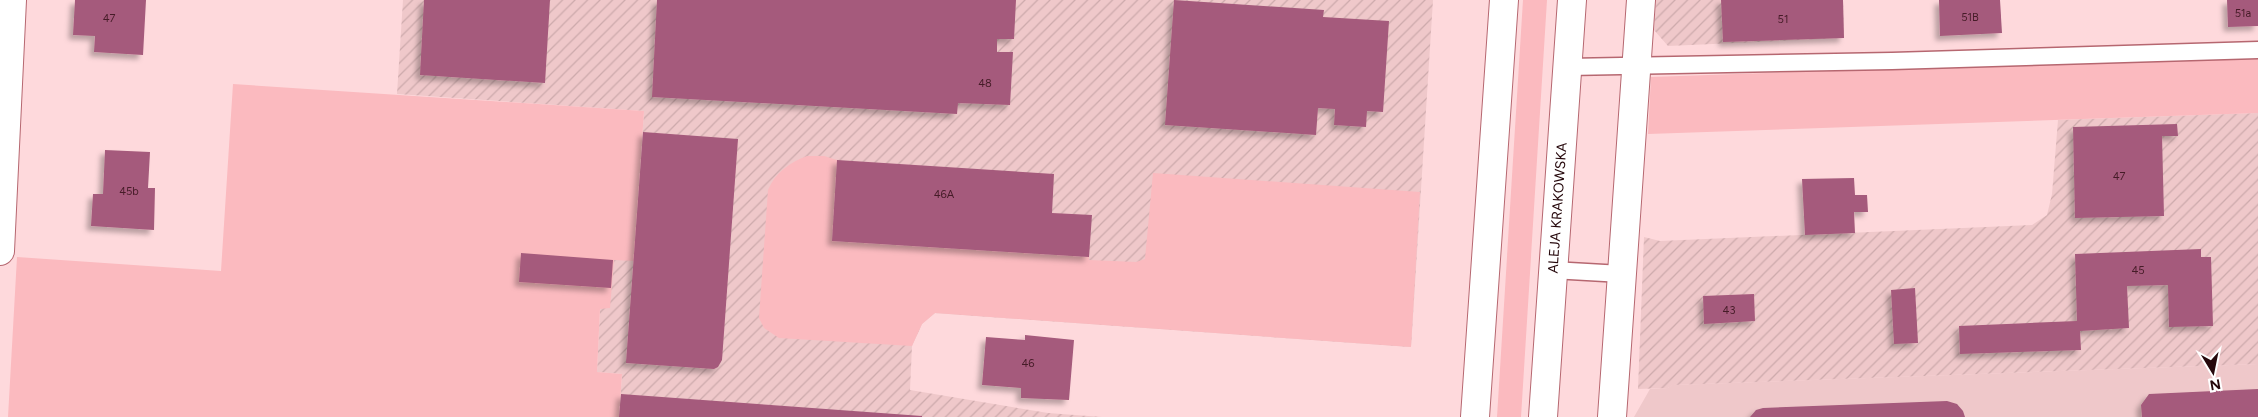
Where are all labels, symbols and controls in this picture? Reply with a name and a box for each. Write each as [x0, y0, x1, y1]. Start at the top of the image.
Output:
house number: 51a [2235, 7, 2251, 20]
house number: 51B [1961, 11, 1979, 24]
house number: 47 [103, 12, 115, 25]
house number: 51 [1778, 13, 1788, 26]
house number: 48 [978, 77, 992, 90]
street label: ALEJA KRAKOWSKA [1544, 141, 1571, 274]
house number: 47 [2113, 170, 2125, 183]
house number: 45b [119, 185, 139, 198]
house number: 46A [934, 188, 955, 201]
house number: 45 [2131, 264, 2145, 277]
house number: 43 [1723, 304, 1735, 317]
north arrow [2188, 347, 2238, 397]
house number: 46 [1021, 357, 1035, 370]
text: N [2208, 375, 2222, 394]

